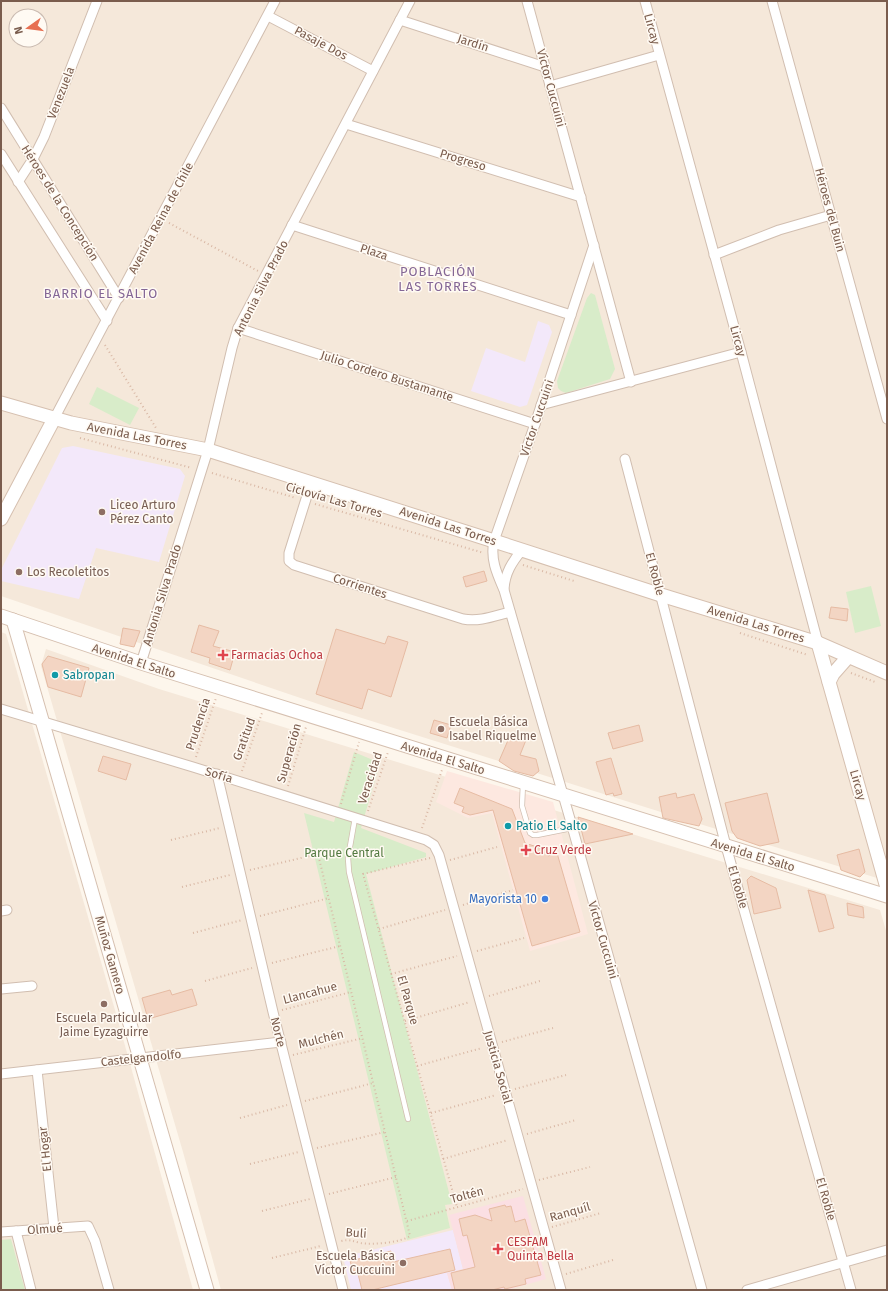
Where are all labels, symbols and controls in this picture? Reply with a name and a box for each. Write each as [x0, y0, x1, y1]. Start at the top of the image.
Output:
north arrow [8, 8, 48, 48]
street label: Lircay [641, 12, 663, 46]
street label: Pasaje Dos [292, 23, 350, 63]
text: N [12, 25, 26, 35]
street label: Jardín [456, 31, 490, 55]
street label: Víctor Cuccuini [534, 47, 568, 129]
street label: Venezuela [45, 65, 77, 121]
street label: Héroes de la Concepción [19, 142, 101, 264]
street label: Progreso [438, 146, 488, 174]
street label: Avenida Reina de Chile [126, 160, 196, 276]
street label: Héroes del Buin [812, 166, 848, 254]
street label: Antonia Silva Prado [231, 238, 291, 338]
street label: Plaza [358, 241, 390, 263]
district label: POBLACIÓN LAS TORRES [398, 264, 478, 294]
district label: BARRIO EL SALTO [44, 286, 158, 301]
street label: Lircay [727, 324, 749, 358]
street label: Julio Cordero Bustamante [319, 348, 455, 404]
street label: Víctor Cuccuini [517, 378, 557, 458]
street label: Avenida Las Torres [86, 419, 188, 453]
street label: Ciclovía Las Torres [284, 480, 384, 521]
place label: Liceo Arturo Pérez Canto [110, 498, 176, 526]
street label: Avenida Las Torres [398, 504, 499, 548]
marker: Liceo Arturo Pérez Canto [97, 507, 107, 517]
street label: Antonia Silva Prado [140, 542, 184, 648]
street label: El Roble [643, 551, 667, 597]
place label: Los Recoletitos [27, 565, 109, 579]
marker: Los Recoletitos [14, 567, 24, 577]
street label: Corrientes [331, 571, 389, 601]
street label: Avenida Las Torres [706, 603, 807, 646]
street label: Avenida El Salto [90, 641, 178, 681]
place label: Farmacias Ochoa [231, 648, 323, 662]
marker: Farmacias Ochoa [218, 650, 228, 660]
place label: Sabropan [63, 668, 115, 682]
marker: Sabropan [50, 670, 60, 680]
street label: Prudencia [183, 696, 213, 752]
place label: Escuela Básica Isabel Riquelme [449, 715, 537, 743]
street label: Gratitud [230, 716, 258, 762]
street label: Superación [274, 722, 304, 784]
marker: Escuela Básica Isabel Riquelme [436, 724, 446, 734]
street label: Avenida El Salto [399, 739, 487, 777]
street label: Veracidad [355, 750, 385, 806]
street label: Sofía [203, 764, 235, 786]
street label: Lircay [847, 768, 869, 802]
place label: Patio El Salto [516, 819, 587, 833]
marker: Patio El Salto [503, 821, 513, 831]
street label: Avenida El Salto [709, 836, 797, 874]
place label: Cruz Verde [534, 843, 591, 857]
marker: Cruz Verde [521, 845, 531, 855]
park label: Parque Central [304, 846, 384, 860]
street label: El Roble [725, 864, 751, 910]
place label: Mayorista 10 [469, 892, 537, 906]
marker: Mayorista 10 [540, 894, 550, 904]
street label: Víctor Cuccuini [585, 899, 621, 981]
street label: Muñoz Gamero [92, 914, 128, 996]
street label: El Parque [394, 974, 422, 1026]
street label: Llancahue [281, 979, 339, 1007]
marker: Escuela Particular Jaime Eyzaguirre [99, 999, 109, 1009]
place label: Escuela Particular Jaime Eyzaguirre [56, 1011, 153, 1039]
street label: Norte [268, 1015, 288, 1049]
street label: Mulchén [297, 1027, 345, 1051]
street label: Justicia Social [481, 1029, 515, 1106]
street label: Castelgandolfo [100, 1047, 182, 1069]
street label: El Hogar [36, 1125, 54, 1172]
street label: El Roble [813, 1176, 839, 1222]
street label: Toltén [449, 1184, 485, 1206]
street label: Ranquíl [548, 1199, 593, 1224]
street label: Olmué [27, 1221, 63, 1237]
street label: Buli [345, 1225, 367, 1241]
place label: CESFAM Quinta Bella [507, 1235, 574, 1263]
marker: CESFAM Quinta Bella [492, 1243, 504, 1255]
place label: Escuela Básica Víctor Cuccuini [315, 1249, 395, 1277]
marker: Escuela Básica Víctor Cuccuini [398, 1258, 408, 1268]

